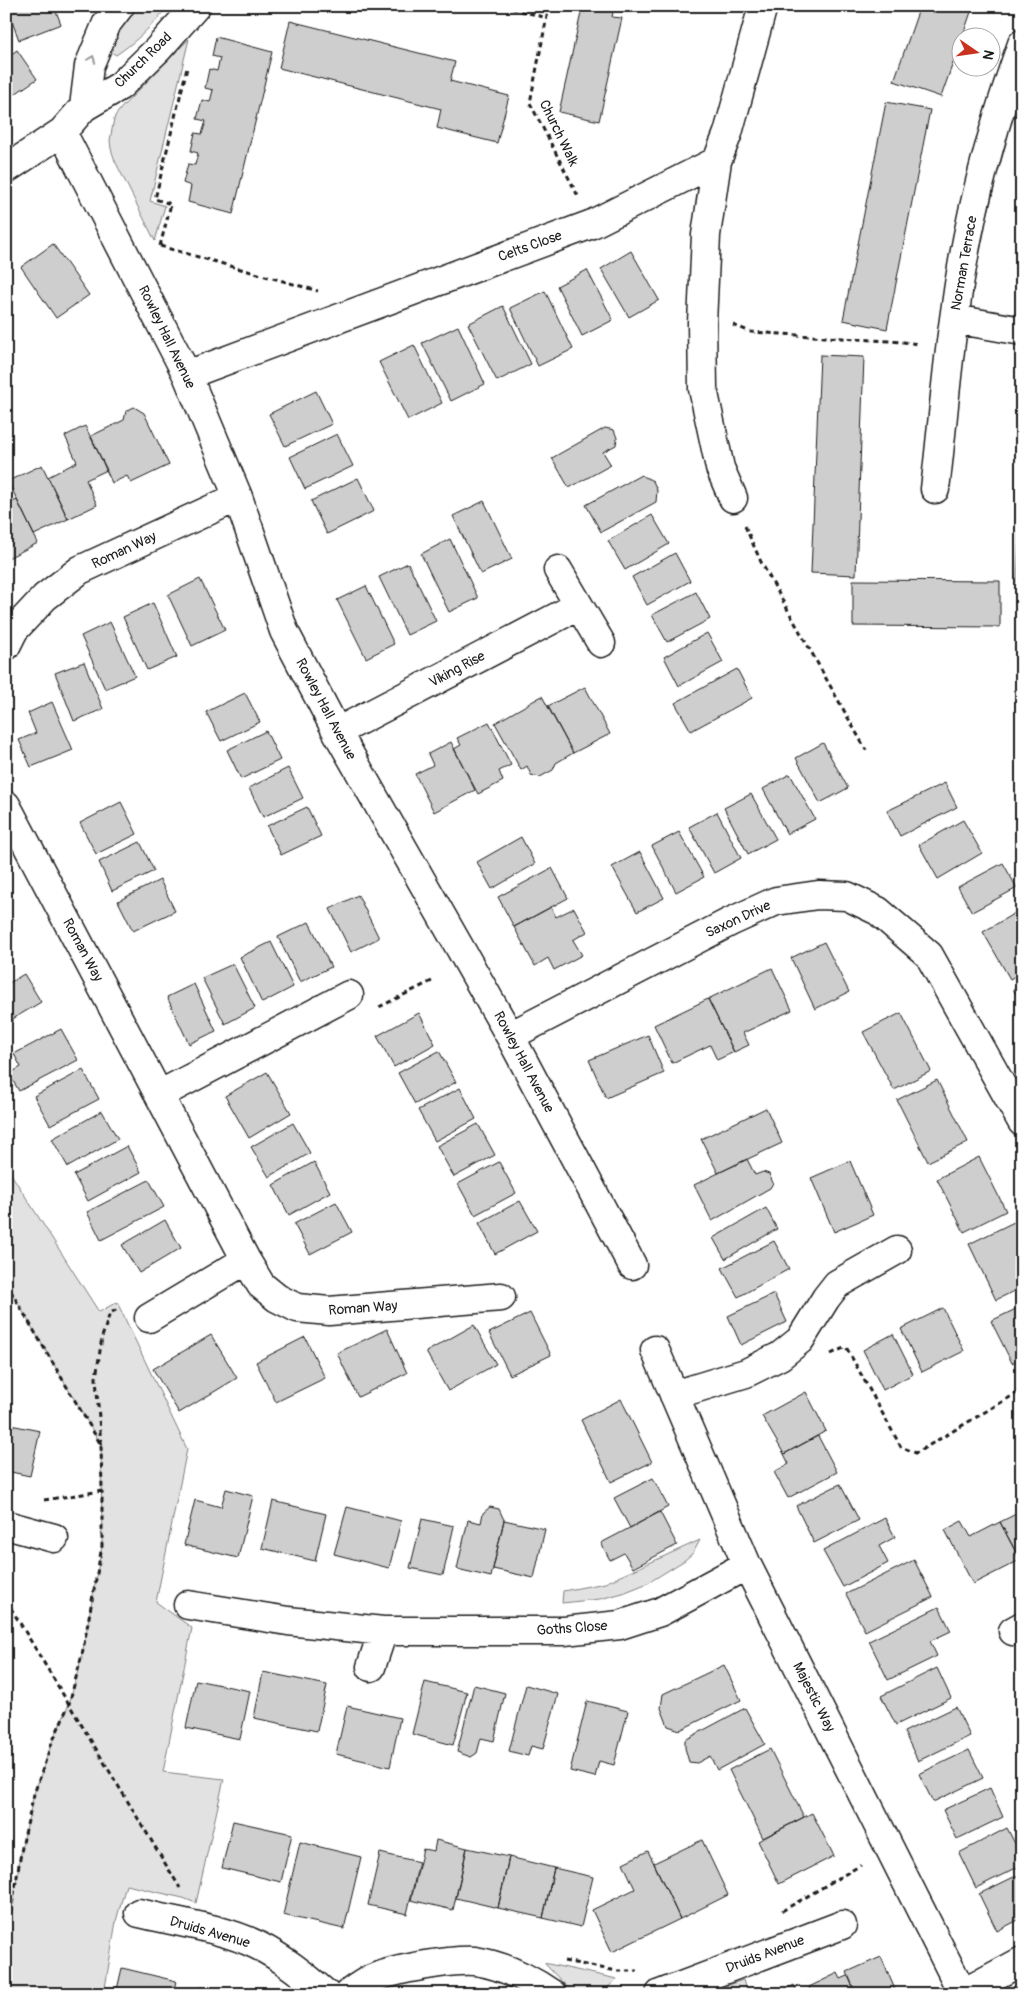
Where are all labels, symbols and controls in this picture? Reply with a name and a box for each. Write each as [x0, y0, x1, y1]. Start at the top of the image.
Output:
street label: Church Road [111, 28, 175, 91]
north arrow [950, 28, 1000, 78]
text: N [979, 48, 998, 61]
one-way arrow [86, 55, 96, 64]
street label: Church Walk [536, 97, 582, 169]
street label: Norman Terrace [947, 214, 981, 312]
street label: Celts Close [496, 227, 564, 265]
street label: Rowley Hall Avenue [135, 283, 199, 391]
street label: Roman Way [89, 528, 159, 572]
street label: Viking Rise [426, 647, 488, 691]
street label: Rowley Hall Avenue [292, 655, 360, 763]
street label: Saxon Drive [703, 896, 773, 941]
street label: Roman Way [59, 915, 107, 985]
street label: Rowley Hall Avenue [490, 1008, 558, 1116]
street label: Roman Way [328, 1297, 398, 1319]
street label: Goths Close [536, 1617, 608, 1639]
street label: Majestic Way [789, 1659, 839, 1735]
street label: Druids Avenue [168, 1912, 252, 1952]
street label: Druids Avenue [723, 1931, 807, 1977]

